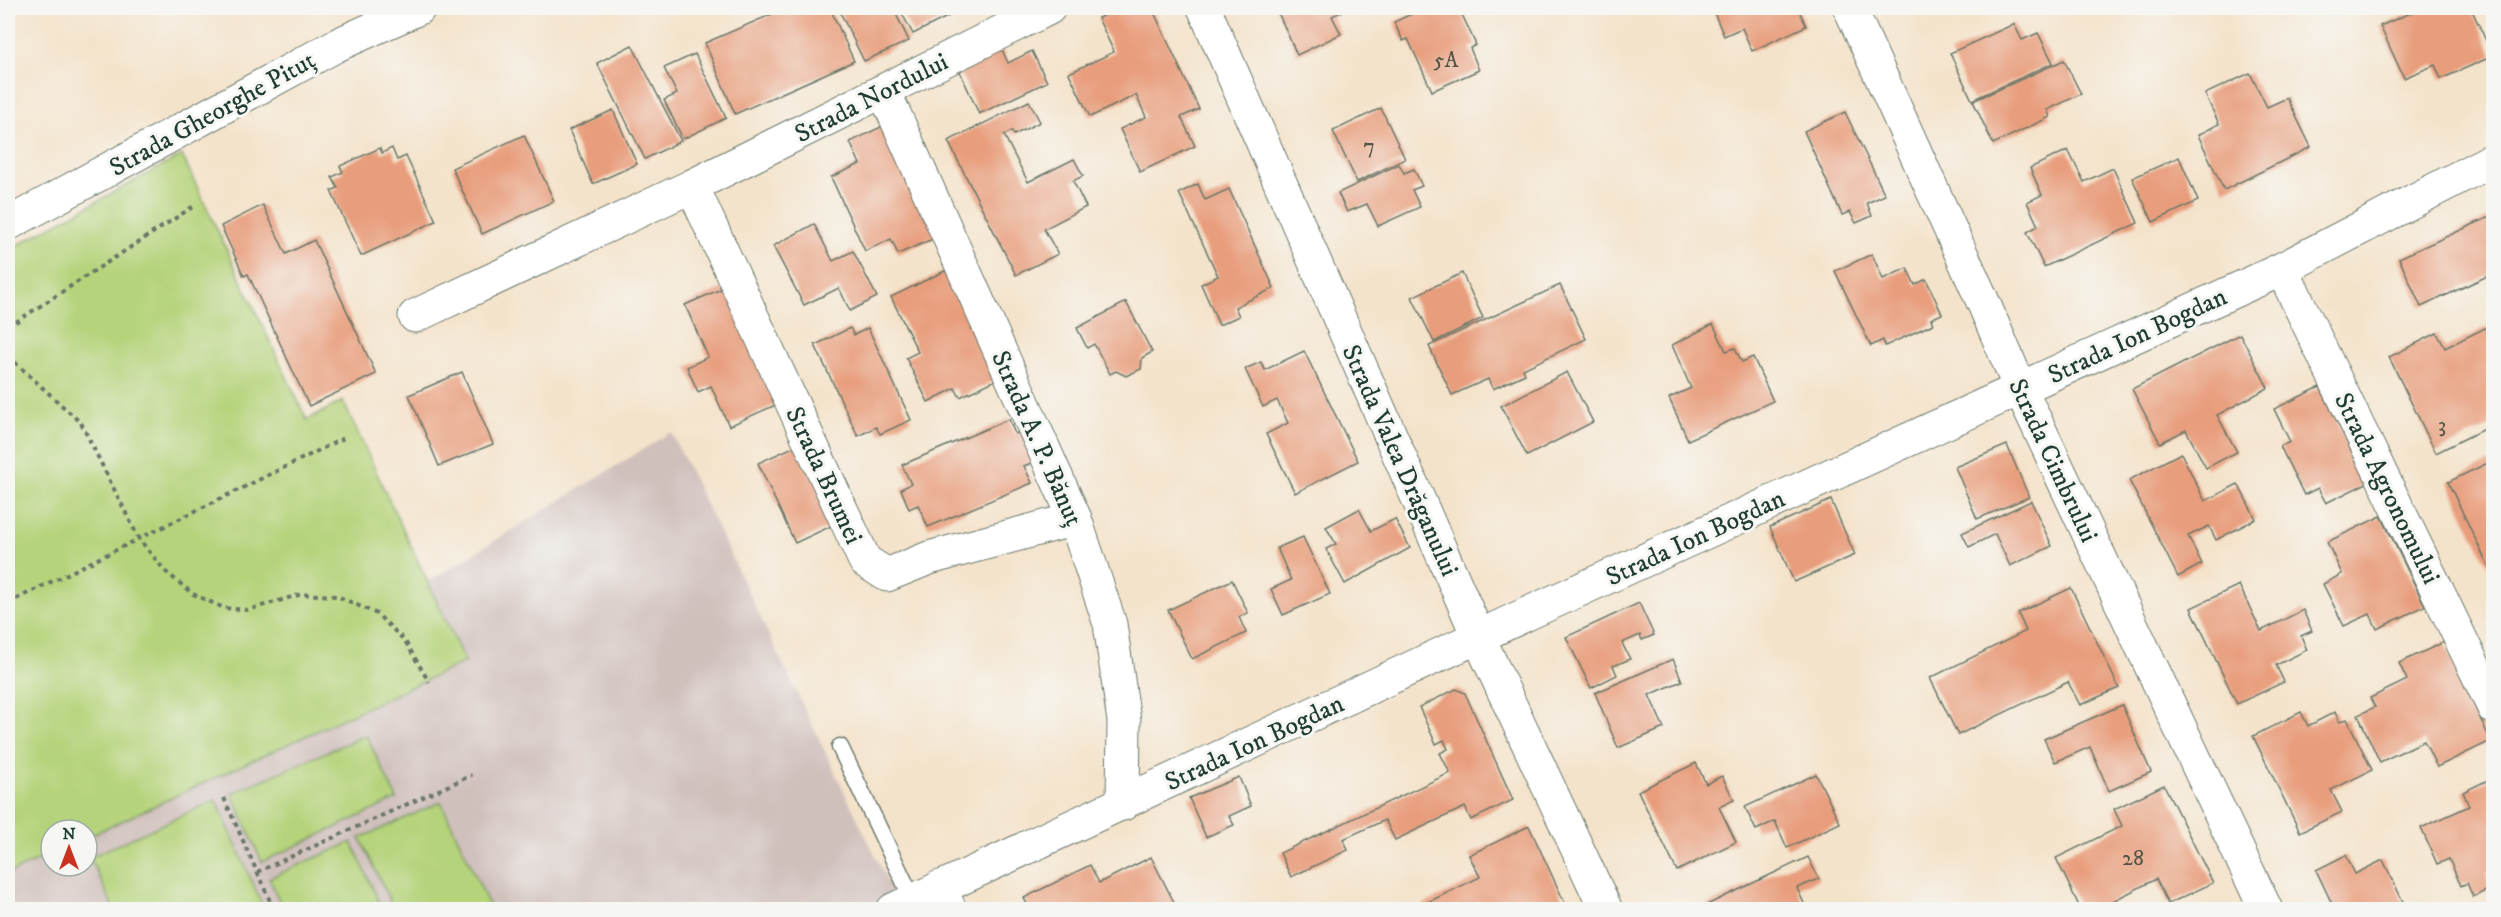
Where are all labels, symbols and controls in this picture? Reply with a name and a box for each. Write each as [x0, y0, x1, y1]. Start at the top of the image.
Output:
street label: Strada Gheorghe Pituț [104, 44, 322, 185]
street label: Strada Nordului [789, 46, 954, 151]
house number: 5A [1434, 47, 1459, 74]
house number: 7 [1363, 133, 1375, 160]
street label: Strada Ion Bogdan [2043, 280, 2233, 392]
street label: Strada Valea Drăganului [1334, 340, 1466, 582]
street label: Strada A. P. Bănuț [983, 346, 1090, 531]
street label: Strada Cimbrului [2000, 374, 2105, 548]
street label: Strada Agronomului [2326, 388, 2447, 590]
street label: Strada Brumei [777, 402, 870, 550]
house number: 3 [2438, 412, 2446, 439]
street label: Strada Ion Bogdan [1601, 482, 1791, 594]
street label: Strada Ion Bogdan [1160, 687, 1350, 799]
north arrow [39, 818, 99, 878]
text: N [62, 824, 76, 844]
house number: 28 [2122, 845, 2144, 872]

